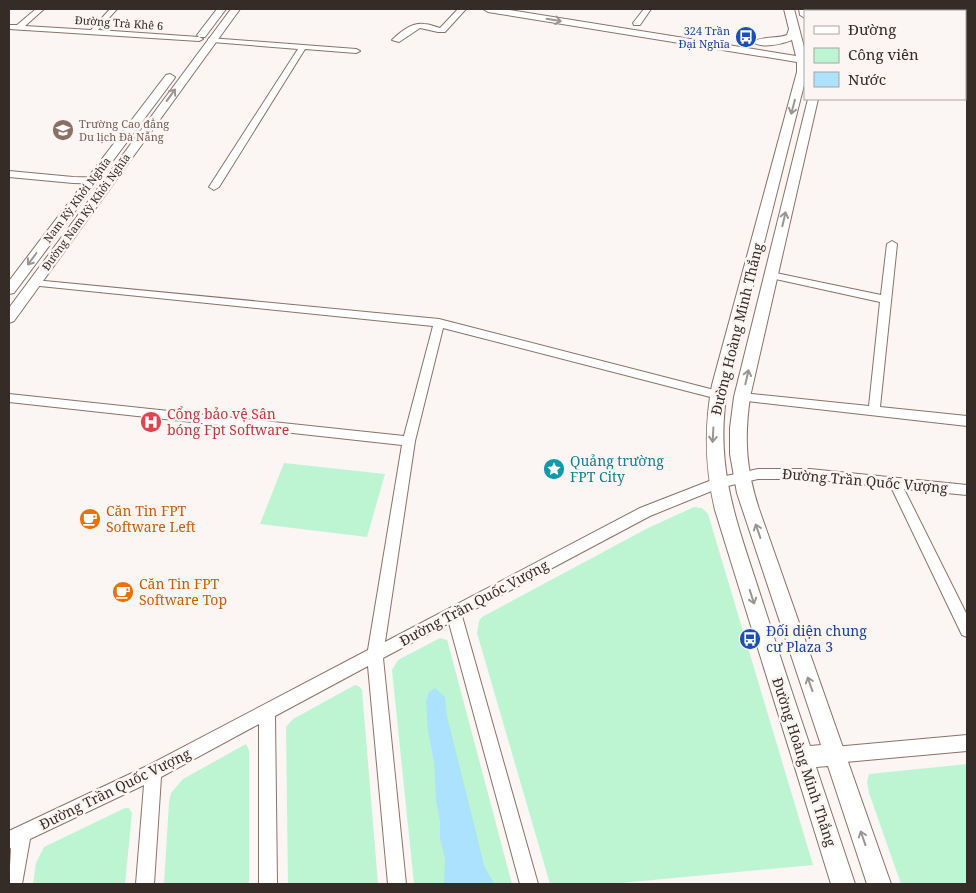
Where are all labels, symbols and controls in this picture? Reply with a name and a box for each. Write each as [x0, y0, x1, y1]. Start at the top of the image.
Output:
legend [804, 10, 966, 100]
street label: Đường Trà Khê 6 [74, 12, 164, 33]
one-way arrow [545, 15, 561, 25]
text: Đường [848, 19, 896, 39]
place label: 324 Trần Đại Nghĩa [678, 23, 730, 51]
bus stop icon: 324 Trần Đại Nghĩa [734, 25, 758, 49]
text: Công viên [848, 44, 919, 64]
text: Nước [848, 69, 886, 89]
one-way arrow [166, 88, 176, 102]
one-way arrow [788, 99, 798, 115]
place label: Trường Cao đẳng Du lịch Đà Nẵng [79, 116, 169, 144]
school or university icon: Trường Cao đẳng Du lịch Đà Nẵng [51, 118, 75, 142]
street label: Đường Nam Kỳ Khởi Nghĩa [38, 150, 133, 273]
street label: Nam Kỳ Khởi Nghĩa [40, 154, 114, 245]
one-way arrow [780, 211, 789, 227]
street label: Đường Hoàng Minh Thắng [706, 240, 767, 417]
one-way arrow [27, 252, 37, 266]
one-way arrow [743, 369, 752, 385]
place label: Cổng bảo vệ Sân bóng Fpt Software [167, 404, 289, 439]
hospital icon: Cổng bảo vệ Sân bóng Fpt Software [139, 410, 163, 434]
one-way arrow [709, 426, 718, 442]
place label: Quảng trường FPT City [570, 451, 664, 486]
place icon: Quảng trường FPT City [542, 457, 566, 481]
street label: Đường Trần Quốc Vượng [781, 464, 949, 497]
place label: Căn Tin FPT Software Left [106, 501, 196, 536]
cafe icon: Căn Tin FPT Software Left [78, 507, 102, 531]
one-way arrow [752, 523, 762, 539]
street label: Đường Trần Quốc Vượng [396, 555, 552, 650]
place label: Căn Tin FPT Software Top [139, 574, 227, 609]
cafe icon: Căn Tin FPT Software Top [111, 580, 135, 604]
one-way arrow [747, 589, 757, 605]
place label: Đối diện chung cư Plaza 3 [766, 621, 867, 656]
bus stop icon: Đối diện chung cư Plaza 3 [738, 627, 762, 651]
street label: Đường Hoàng Minh Thắng [768, 675, 841, 849]
one-way arrow [805, 677, 814, 693]
street label: Đường Trần Quốc Vượng [36, 743, 194, 834]
one-way arrow [858, 831, 867, 846]

